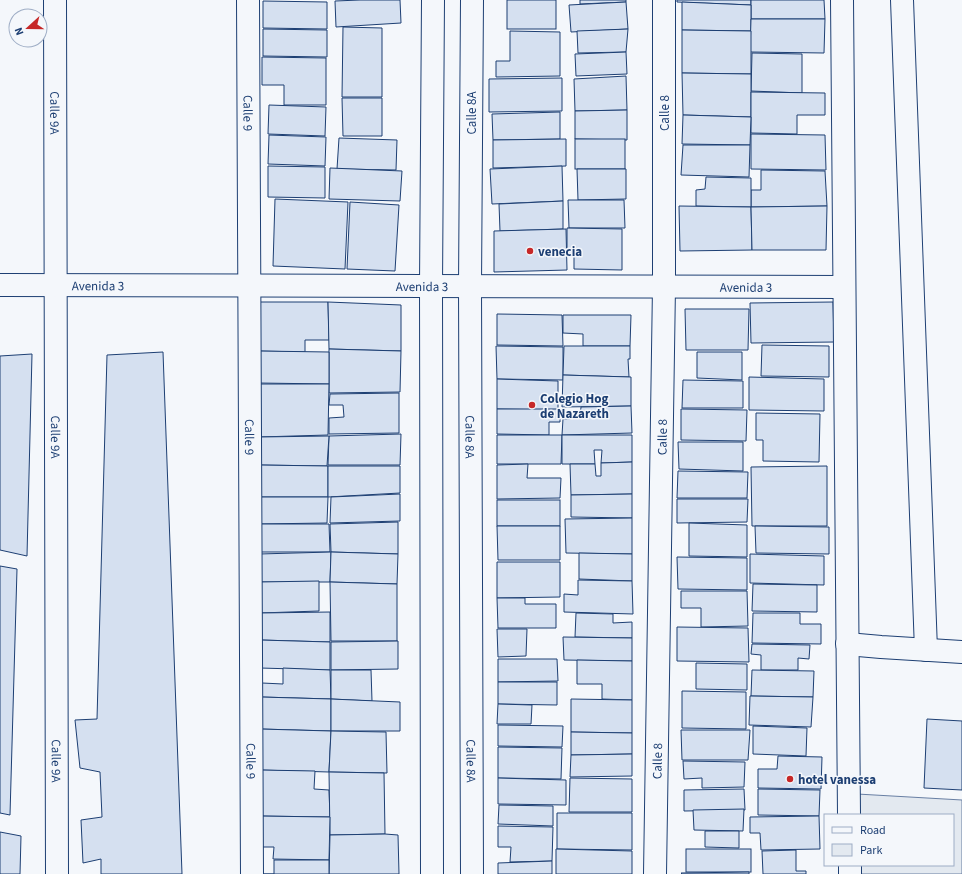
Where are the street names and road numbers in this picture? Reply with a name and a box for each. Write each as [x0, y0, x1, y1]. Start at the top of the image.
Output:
street label: Calle 8A [463, 90, 481, 135]
street label: Calle 9A [45, 91, 63, 136]
street label: Calle 9 [238, 95, 257, 131]
street label: Calle 8 [656, 95, 674, 131]
street label: Avenida 3 [72, 277, 124, 295]
street label: Avenida 3 [396, 278, 448, 296]
street label: Avenida 3 [720, 279, 772, 297]
street label: Calle 9A [46, 415, 64, 460]
street label: Calle 8A [460, 415, 479, 460]
street label: Calle 9 [240, 419, 258, 455]
street label: Calle 8 [653, 419, 672, 455]
street label: Calle 9A [47, 739, 65, 784]
street label: Calle 8A [462, 739, 480, 784]
street label: Calle 9 [241, 743, 260, 779]
street label: Calle 8 [648, 743, 667, 779]

